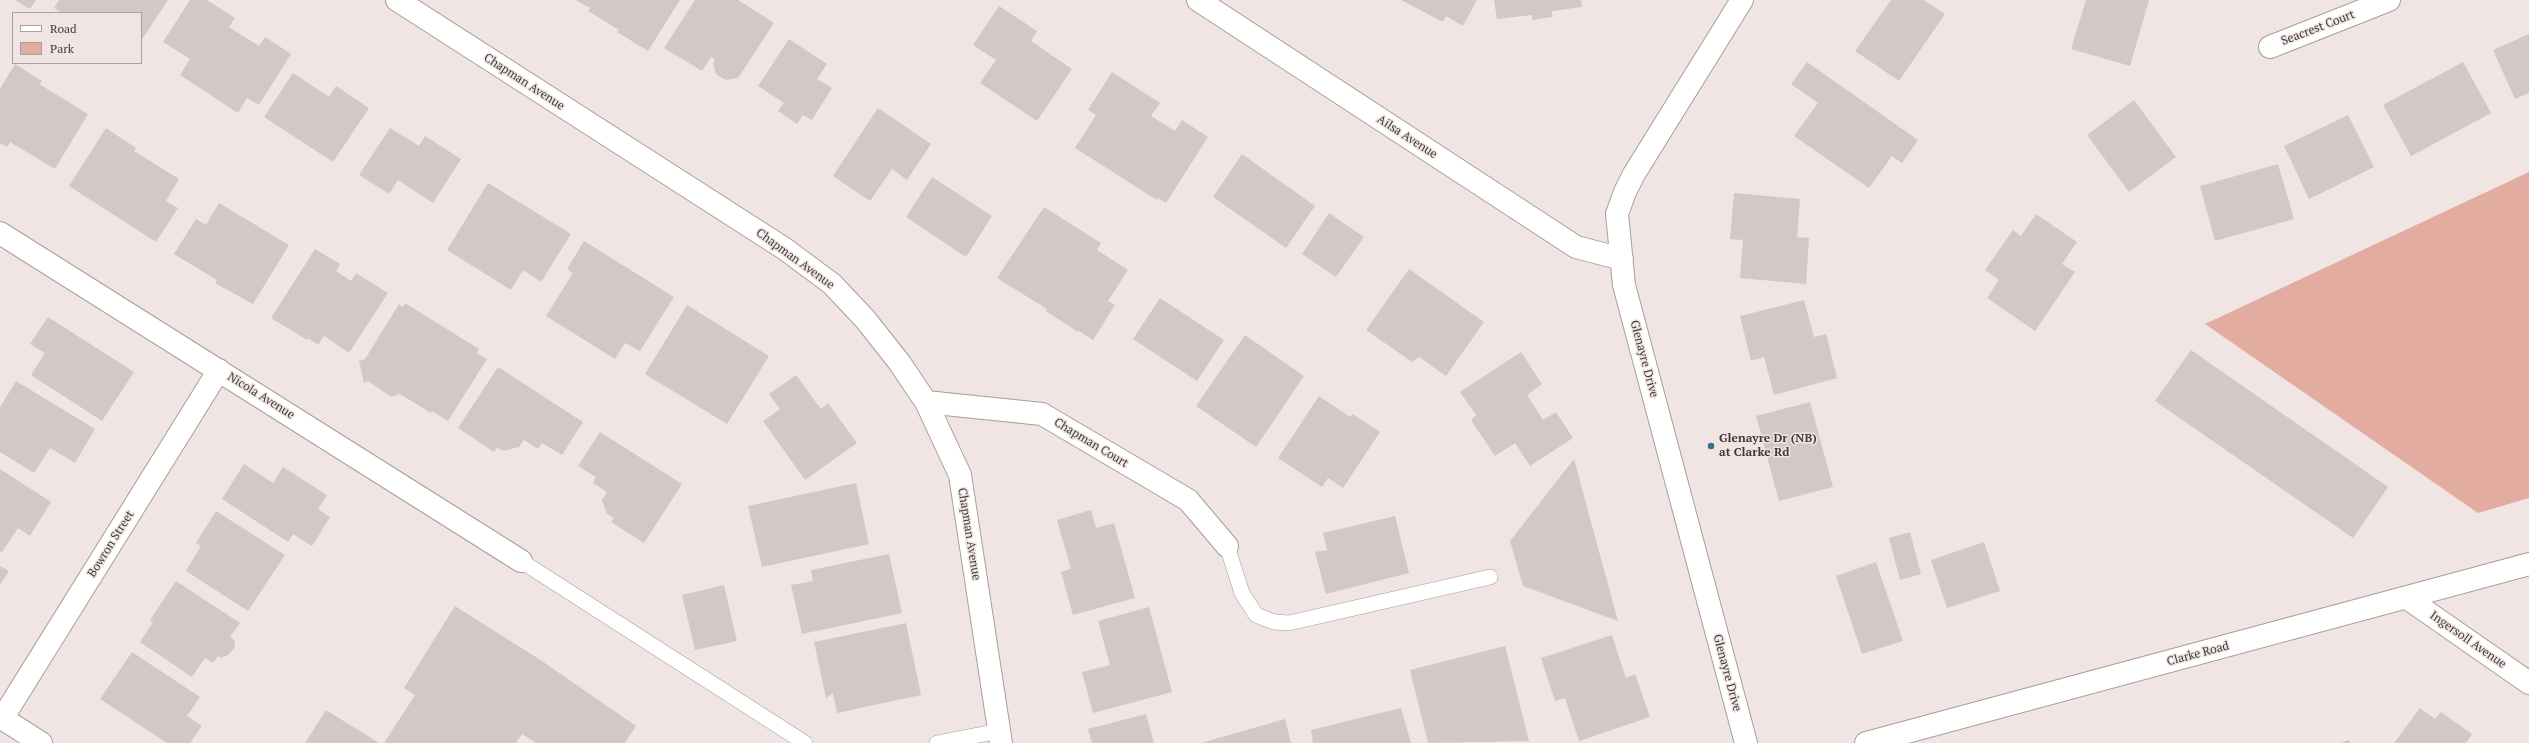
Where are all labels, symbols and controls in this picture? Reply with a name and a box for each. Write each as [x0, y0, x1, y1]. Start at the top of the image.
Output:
street label: Seacrest Court [2279, 7, 2357, 49]
legend [12, 12, 142, 64]
text: Road [50, 21, 77, 36]
text: Park [50, 41, 74, 56]
street label: Chapman Avenue [481, 51, 567, 113]
street label: Ailsa Avenue [1374, 112, 1440, 162]
street label: Chapman Avenue [753, 226, 837, 292]
street label: Glenayre Drive [1627, 319, 1661, 399]
street label: Nicola Avenue [225, 370, 297, 422]
street label: Chapman Court [1051, 415, 1131, 471]
place label: Glenayre Dr (NB) at Clarke Rd [1719, 432, 1817, 460]
marker: Glenayre Dr (NB) at Clarke Rd [1706, 441, 1716, 451]
street label: Chapman Avenue [955, 487, 983, 581]
street label: Bowron Street [85, 508, 137, 580]
street label: Ingersoll Avenue [2427, 608, 2509, 672]
street label: Glenayre Drive [1710, 633, 1744, 713]
street label: Clarke Road [2165, 639, 2231, 669]

